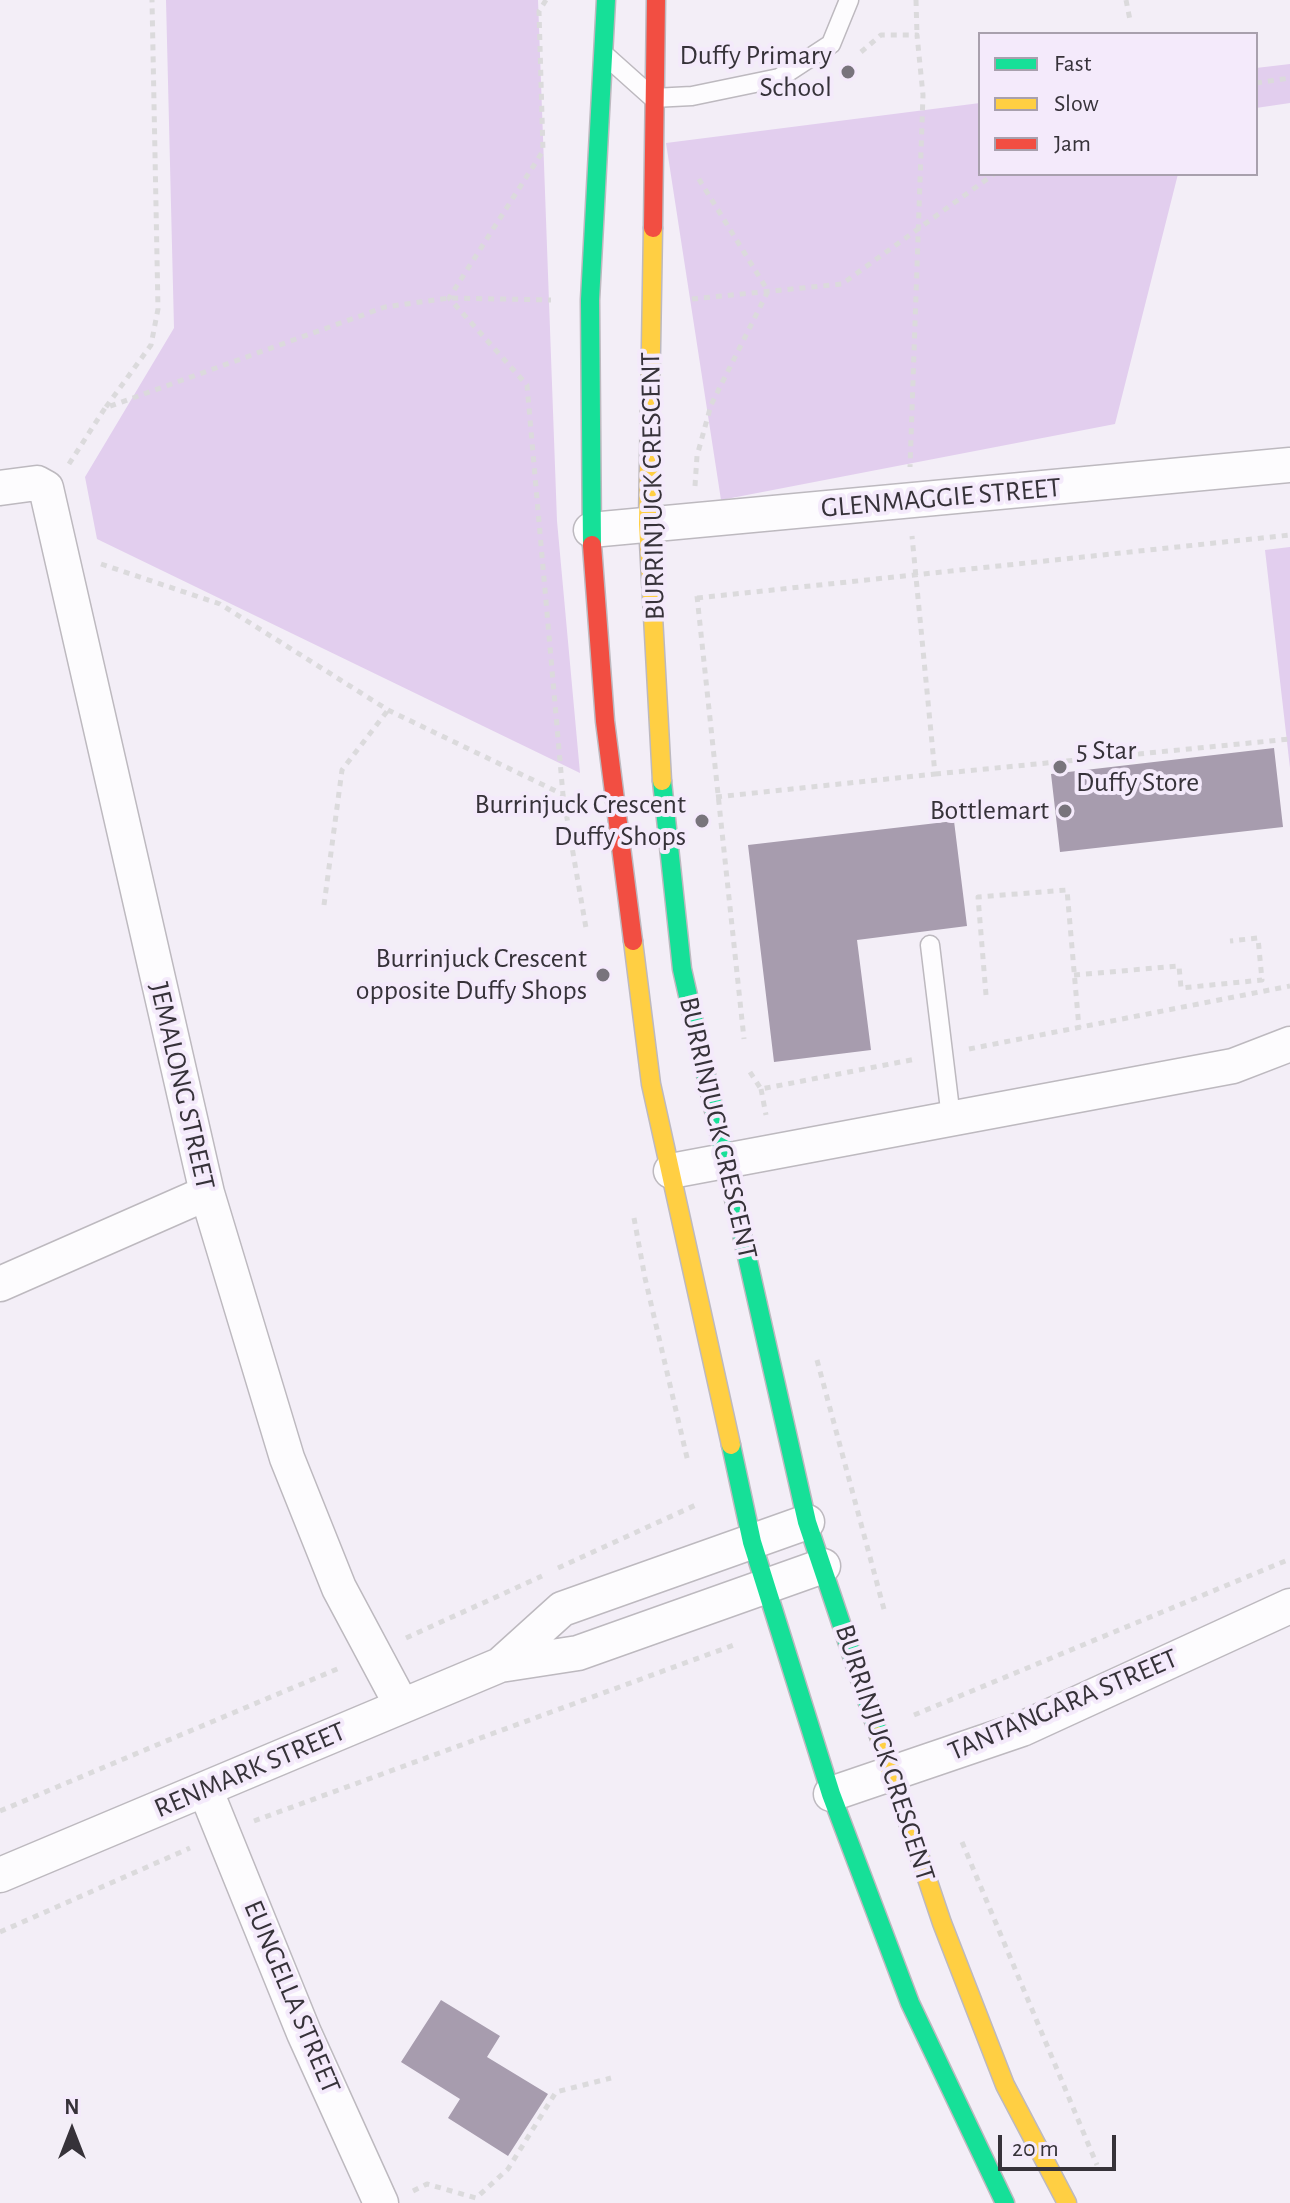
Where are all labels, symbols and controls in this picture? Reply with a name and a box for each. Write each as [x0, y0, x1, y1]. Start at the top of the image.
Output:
legend [978, 32, 1258, 176]
place label: Duffy Primary School [680, 39, 832, 105]
text: Fast [1054, 52, 1091, 76]
marker: Duffy Primary School [839, 63, 857, 81]
text: Slow [1054, 92, 1099, 116]
text: Jam [1054, 132, 1091, 156]
street label: BURRINJUCK CRESCENT [634, 352, 672, 620]
street label: GLENMAGGIE STREET [820, 471, 1062, 525]
place label: 5 Star Duffy Store [1076, 734, 1199, 800]
marker: 5 Star Duffy Store [1051, 758, 1069, 776]
place label: Burrinjuck Crescent Duffy Shops [474, 788, 686, 854]
place label: Bottlemart [930, 794, 1049, 828]
marker: Bottlemart [1056, 802, 1074, 820]
marker: Burrinjuck Crescent Duffy Shops [693, 812, 711, 830]
place label: Burrinjuck Crescent opposite Duffy Shops [356, 942, 587, 1008]
marker: Burrinjuck Crescent opposite Duffy Shops [594, 966, 612, 984]
street label: JEMALONG STREET [142, 979, 222, 1193]
street label: BURRINJUCK CRESCENT [671, 994, 765, 1262]
street label: BURRINJUCK CRESCENT [828, 1620, 942, 1886]
street label: TANTANGARA STREET [943, 1641, 1183, 1769]
street label: RENMARK STREET [149, 1715, 351, 1825]
street label: EUNGELLA STREET [236, 1895, 348, 2099]
north arrow [32, 2091, 112, 2171]
text: N [64, 2096, 80, 2118]
scale bar [1002, 2119, 1120, 2169]
text: 20 m [1012, 2137, 1059, 2161]

